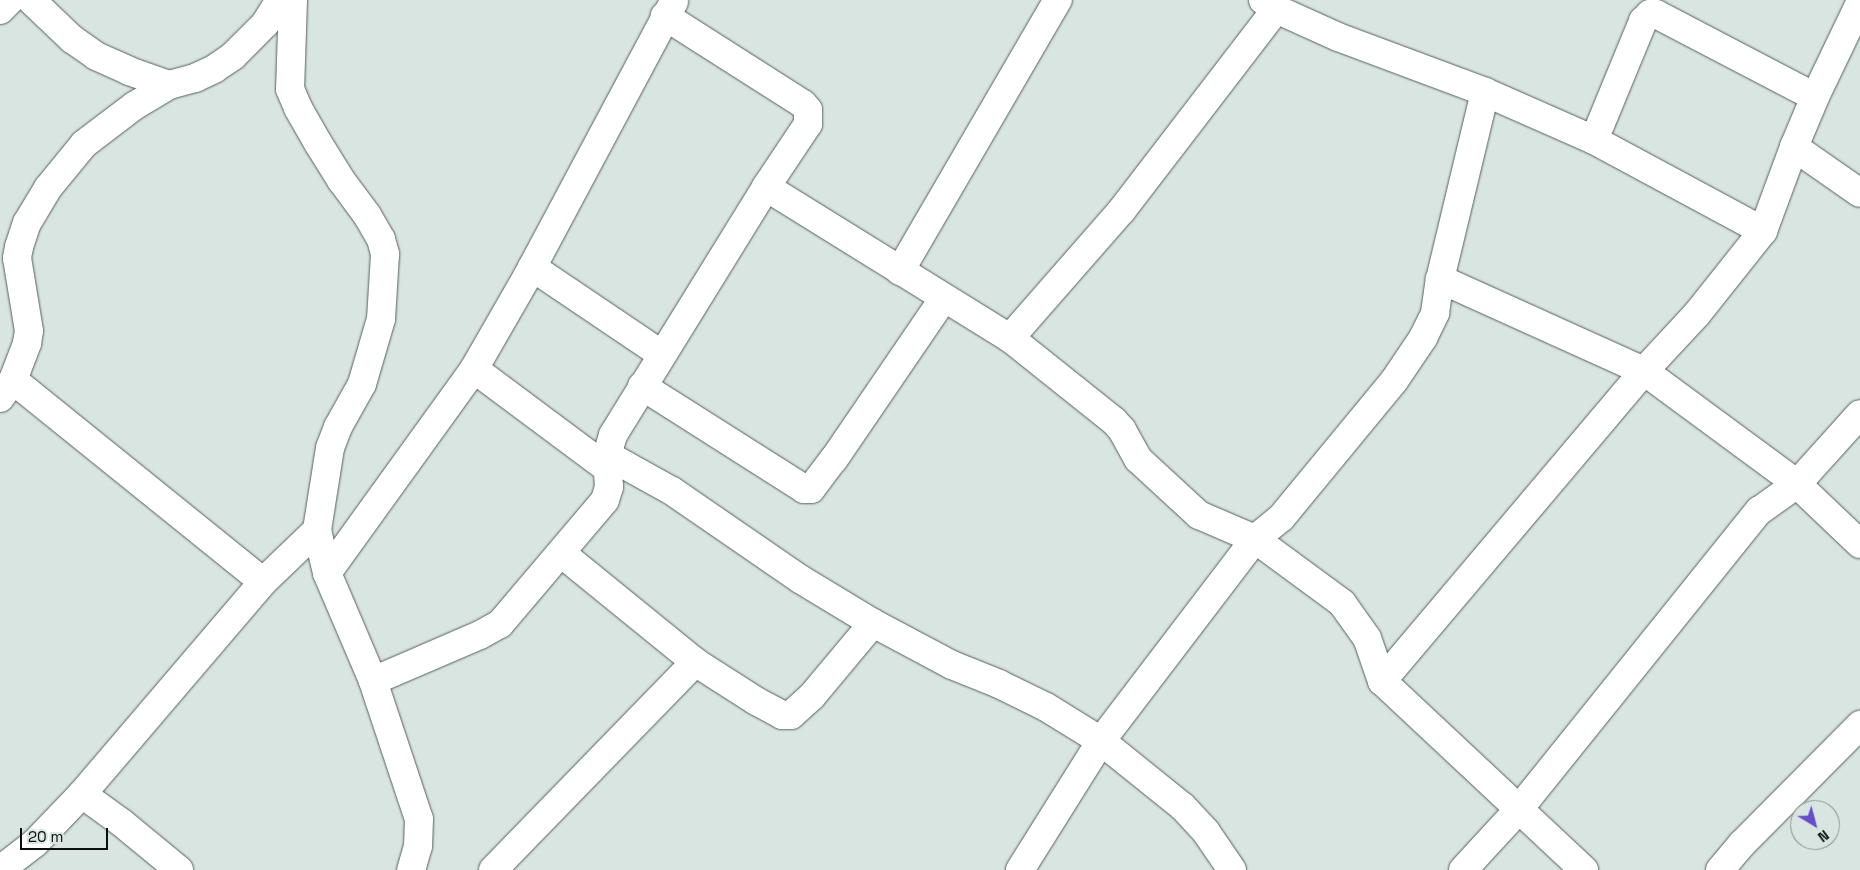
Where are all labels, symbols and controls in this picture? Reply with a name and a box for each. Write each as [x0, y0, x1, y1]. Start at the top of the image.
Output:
north arrow [1790, 800, 1840, 850]
scale bar [22, 818, 110, 850]
text: N [1814, 826, 1833, 846]
text: 20 m [28, 827, 63, 846]

